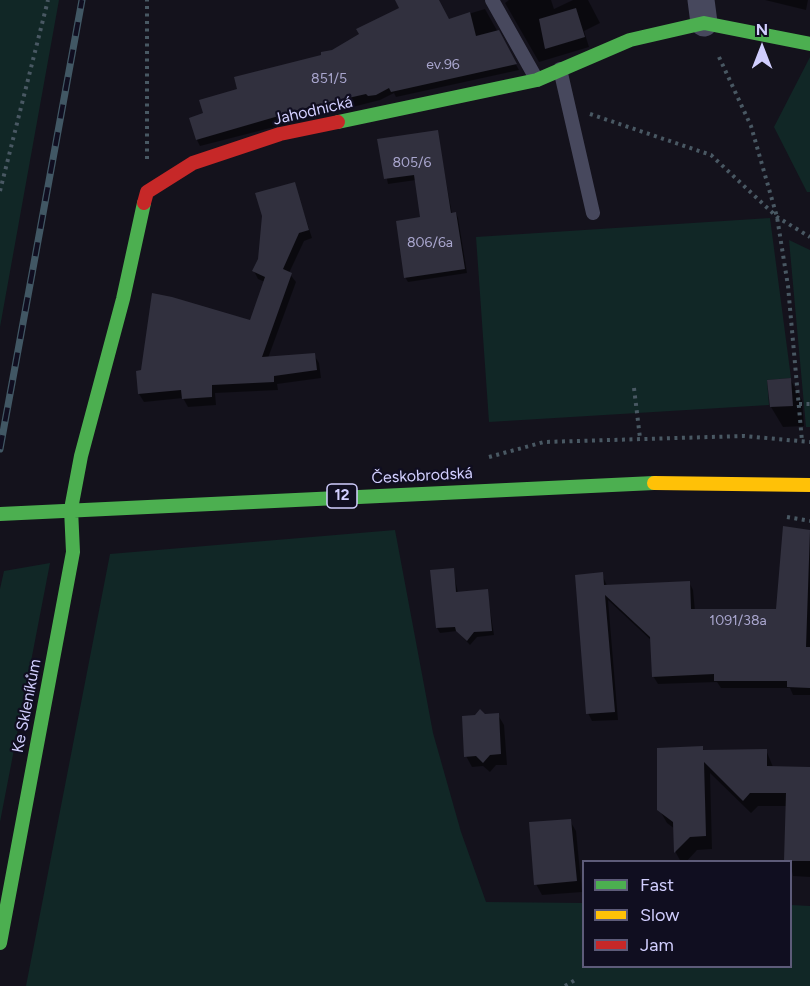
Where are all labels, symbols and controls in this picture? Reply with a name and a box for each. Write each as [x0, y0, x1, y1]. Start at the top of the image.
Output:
north arrow [732, 18, 792, 78]
text: N [756, 20, 768, 39]
house number: ev.96 [426, 57, 460, 73]
house number: 851/5 [311, 71, 347, 87]
street label: Jahodnická [271, 93, 355, 129]
house number: 805/6 [393, 155, 431, 171]
house number: 806/6a [407, 235, 453, 251]
street label: Českobrodská [371, 464, 473, 488]
road number: 12 [327, 484, 357, 508]
house number: 1091/38a [709, 613, 767, 629]
street label: Ke Skleníkům [9, 657, 45, 755]
legend [582, 860, 792, 968]
text: Fast [640, 874, 674, 896]
text: Slow [640, 904, 679, 926]
text: Jam [640, 934, 674, 956]

